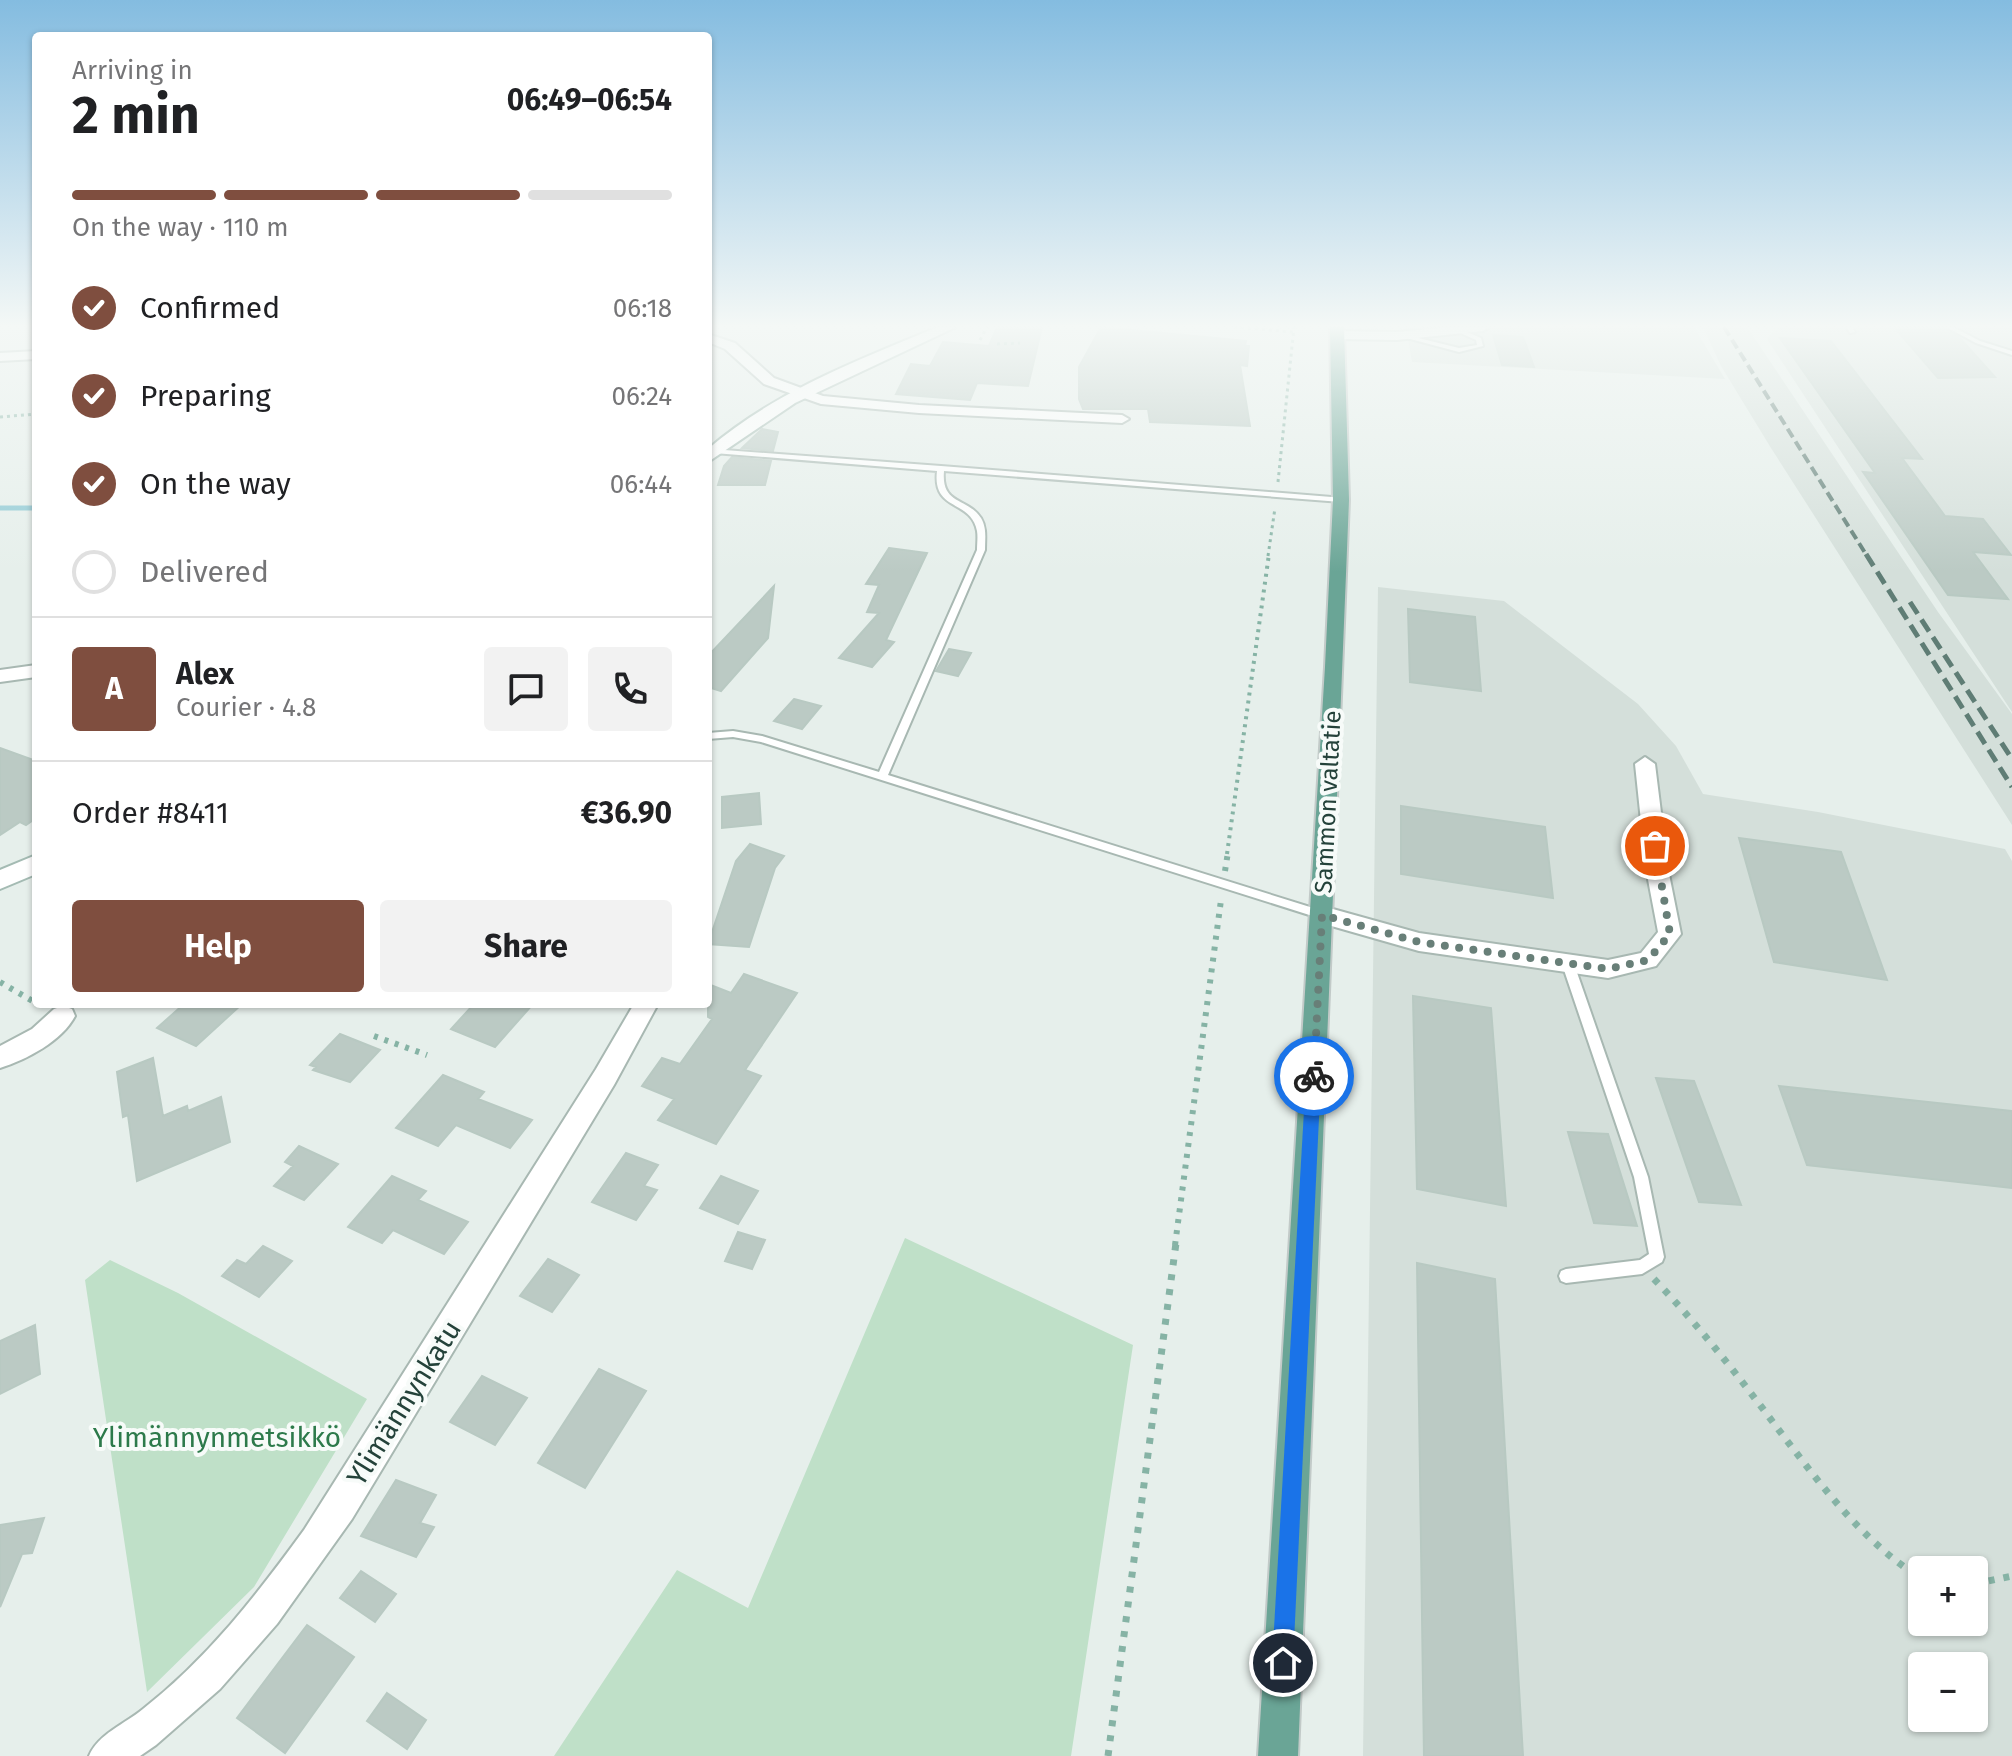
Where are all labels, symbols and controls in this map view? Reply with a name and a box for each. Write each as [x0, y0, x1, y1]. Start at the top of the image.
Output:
text: Arriving in [72, 55, 193, 86]
text: 06:49–06:54 [507, 82, 672, 118]
text: 2 min [72, 84, 200, 147]
text: On the way · 110 m [72, 212, 289, 243]
icon: check [72, 286, 116, 330]
text: Confirmed [140, 290, 280, 326]
text: 06:18 [613, 293, 672, 324]
icon: check [72, 374, 116, 418]
text: Preparing [140, 378, 271, 414]
text: 06:24 [611, 381, 672, 412]
icon: check [72, 462, 116, 506]
text: On the way [140, 466, 291, 502]
text: 06:44 [610, 469, 672, 500]
text: Delivered [140, 554, 269, 590]
button: chat [484, 647, 568, 731]
button: phone [588, 647, 672, 731]
text: Alex [176, 656, 234, 692]
text: A [105, 671, 123, 707]
text: Courier · 4.8 [176, 692, 316, 723]
street label: Sammon valtatie [1309, 710, 1347, 894]
text: Order #8411 [72, 795, 229, 831]
text: €36.90 [581, 795, 672, 831]
pin [1621, 812, 1689, 880]
icon: bag [1633, 824, 1677, 868]
button: Help [72, 900, 364, 992]
button: Share [380, 900, 672, 992]
courier [1274, 1036, 1354, 1116]
icon: bike [1292, 1054, 1336, 1098]
street label: Ylimännynkatu [340, 1314, 468, 1492]
park label: Ylimännynmetsikkö [93, 1421, 341, 1454]
map controls [1908, 1556, 1988, 1732]
button: + [1908, 1556, 1988, 1636]
pin [1249, 1629, 1317, 1697]
icon: home [1261, 1641, 1305, 1685]
button: − [1908, 1652, 1988, 1732]

